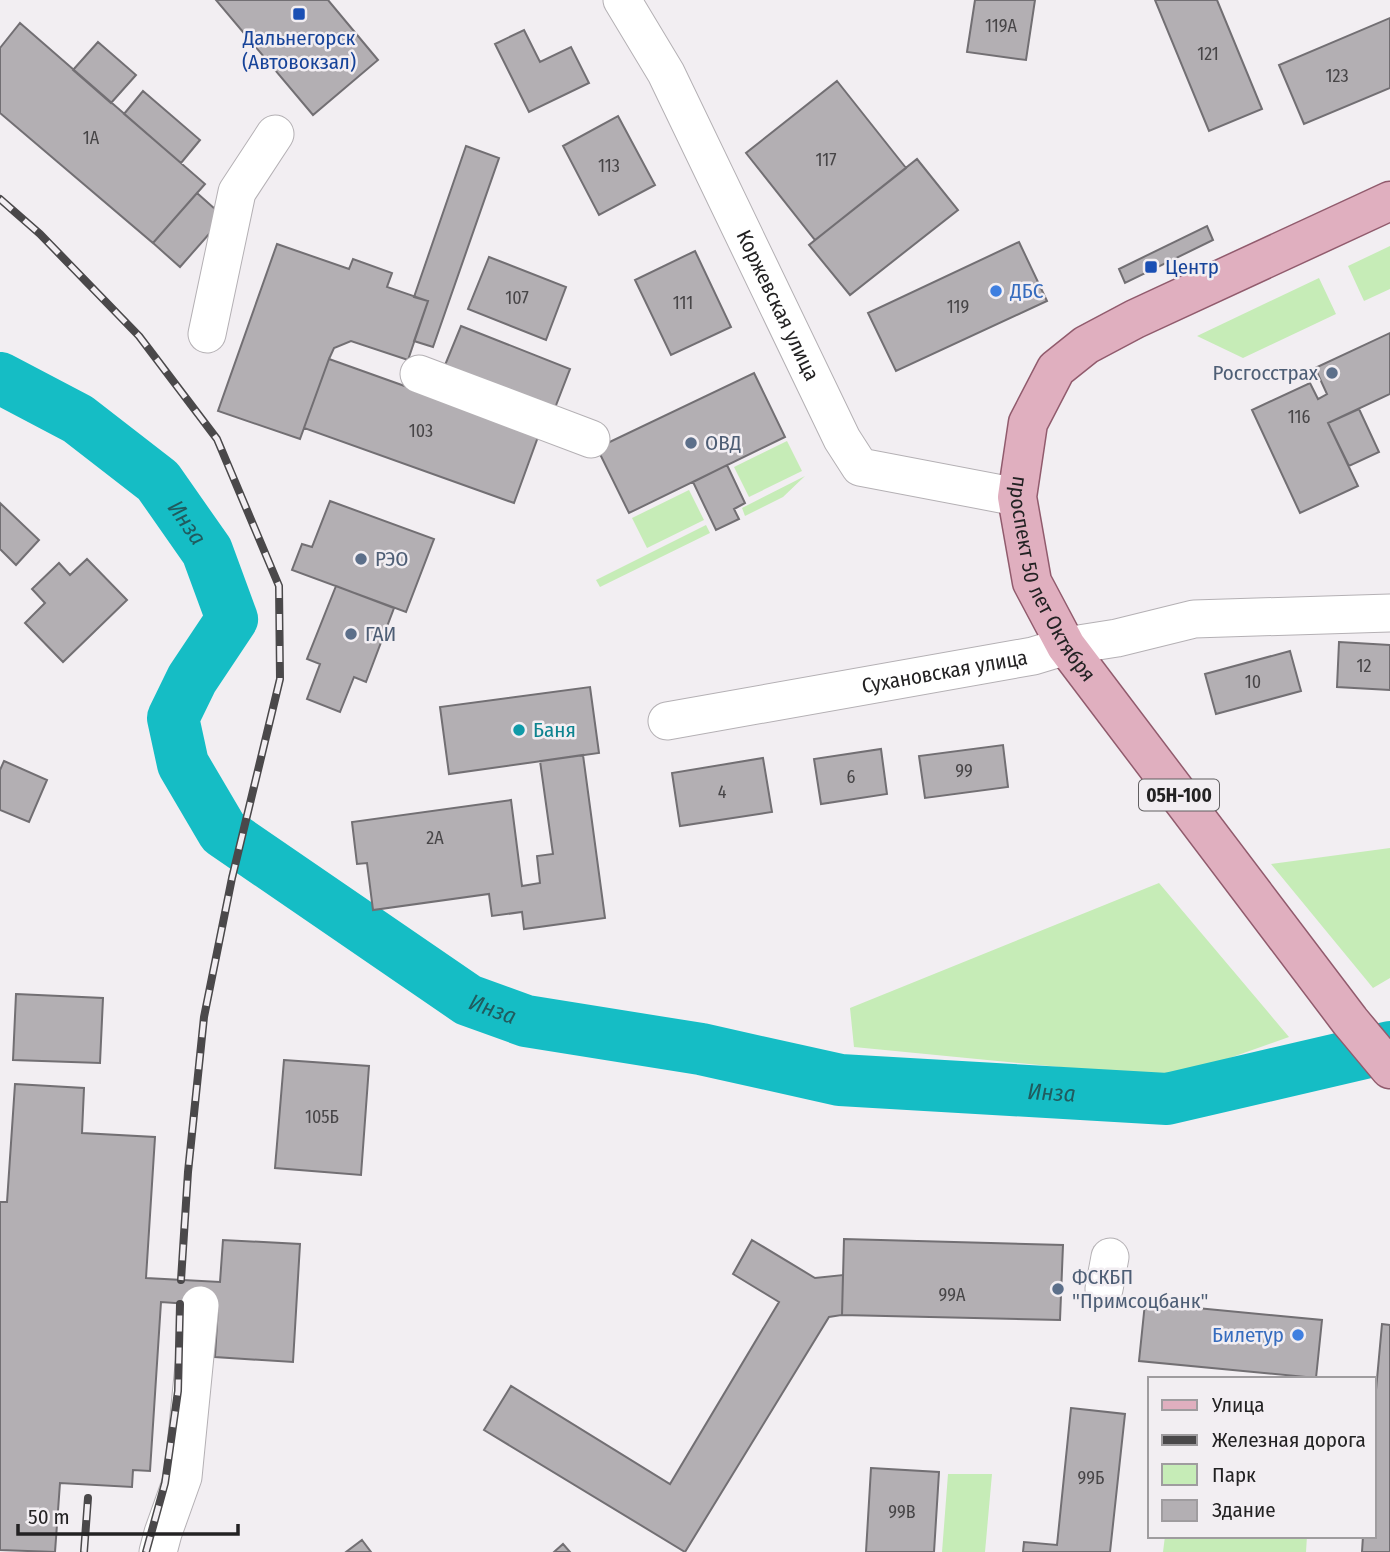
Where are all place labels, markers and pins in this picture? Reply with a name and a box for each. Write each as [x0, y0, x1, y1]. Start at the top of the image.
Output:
marker: Дальнегорск (Автовокзал) [291, 6, 307, 22]
place label: Дальнегорск (Автовокзал) [242, 25, 356, 75]
place label: Центр [1165, 254, 1219, 280]
marker: Центр [1143, 259, 1159, 275]
place label: ДБС [1009, 278, 1044, 304]
marker: ДБС [988, 283, 1004, 299]
place label: Росгосстрах [1212, 360, 1319, 386]
marker: Росгосстрах [1324, 365, 1340, 381]
place label: ОВД [705, 430, 741, 456]
marker: ОВД [683, 435, 699, 451]
place label: РЭО [375, 546, 408, 572]
marker: РЭО [353, 551, 369, 567]
place label: ГАИ [365, 621, 396, 647]
marker: ГАИ [343, 626, 359, 642]
place label: Баня [533, 717, 576, 743]
marker: Баня [511, 722, 527, 738]
place label: ФСКБП "Примсоцбанк" [1072, 1264, 1209, 1314]
marker: ФСКБП "Примсоцбанк" [1050, 1281, 1066, 1297]
place label: Билетур [1212, 1322, 1284, 1348]
marker: Билетур [1290, 1327, 1306, 1343]

